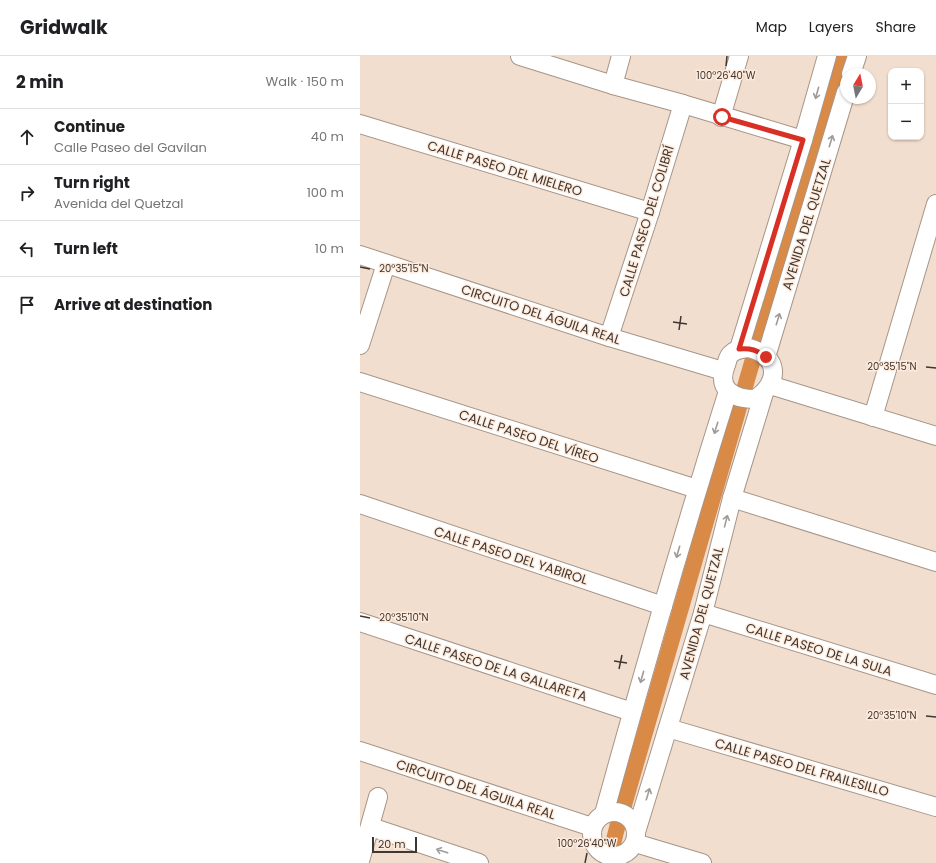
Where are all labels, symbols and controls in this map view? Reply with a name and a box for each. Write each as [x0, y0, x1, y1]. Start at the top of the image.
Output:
text: Gridwalk [20, 14, 108, 41]
text: Map [756, 17, 787, 37]
text: Layers [809, 17, 853, 37]
text: Share [875, 17, 916, 37]
text: 100°26'40"W [697, 68, 756, 83]
north arrow [840, 68, 876, 104]
map controls [888, 68, 924, 140]
button: + [888, 68, 924, 104]
text: 2 min [16, 70, 64, 94]
text: Walk · 150 m [266, 72, 344, 91]
one-way arrow [813, 87, 820, 100]
button: − [888, 104, 924, 140]
route start [713, 108, 731, 126]
text: Continue [54, 116, 125, 137]
icon: ahead [16, 126, 38, 148]
text: 40 m [311, 127, 344, 146]
one-way arrow [828, 135, 835, 148]
street label: CALLE PASEO DEL MIELERO [425, 136, 585, 201]
text: Calle Paseo del Gavilan [54, 138, 207, 157]
street label: CALLE PASEO DEL COLIBRÍ [614, 143, 679, 299]
street label: AVENIDA DEL QUETZAL [777, 155, 836, 292]
text: Turn right [54, 172, 130, 193]
icon: right [16, 182, 38, 204]
text: 100 m [307, 183, 344, 202]
text: Avenida del Quetzal [54, 194, 183, 213]
icon: left [16, 238, 38, 260]
text: Turn left [54, 238, 118, 259]
text: 10 m [315, 239, 344, 258]
text: 20°35'15"N [379, 261, 429, 276]
street label: CIRCUITO DEL ÁGUILA REAL [459, 280, 623, 349]
icon: arrive [16, 294, 38, 316]
text: Arrive at destination [54, 294, 212, 315]
one-way arrow [775, 313, 782, 326]
route end [757, 348, 775, 366]
text: 20°35'15"N [867, 359, 917, 374]
street label: CALLE PASEO DEL VÍREO [456, 405, 601, 468]
one-way arrow [712, 421, 719, 434]
one-way arrow [723, 515, 730, 528]
street label: CALLE PASEO DEL YABIROL [432, 522, 591, 589]
street label: AVENIDA DEL QUETZAL [675, 544, 728, 682]
one-way arrow [674, 546, 682, 559]
text: 20°35'10"N [379, 610, 429, 625]
street label: CALLE PASEO DE LA SULA [743, 618, 895, 681]
street label: CALLE PASEO DE LA GALLARETA [402, 629, 590, 706]
one-way arrow [638, 670, 645, 683]
text: 20°35'10"N [867, 708, 917, 723]
street label: CALLE PASEO DEL FRAILESILLO [713, 733, 891, 801]
street label: CIRCUITO DEL ÁGUILA REAL [394, 755, 558, 824]
one-way arrow [645, 788, 652, 801]
scale bar [372, 835, 417, 854]
text: 20 m [378, 836, 406, 852]
text: 100°26'40"W [558, 836, 617, 851]
one-way arrow [435, 847, 448, 854]

